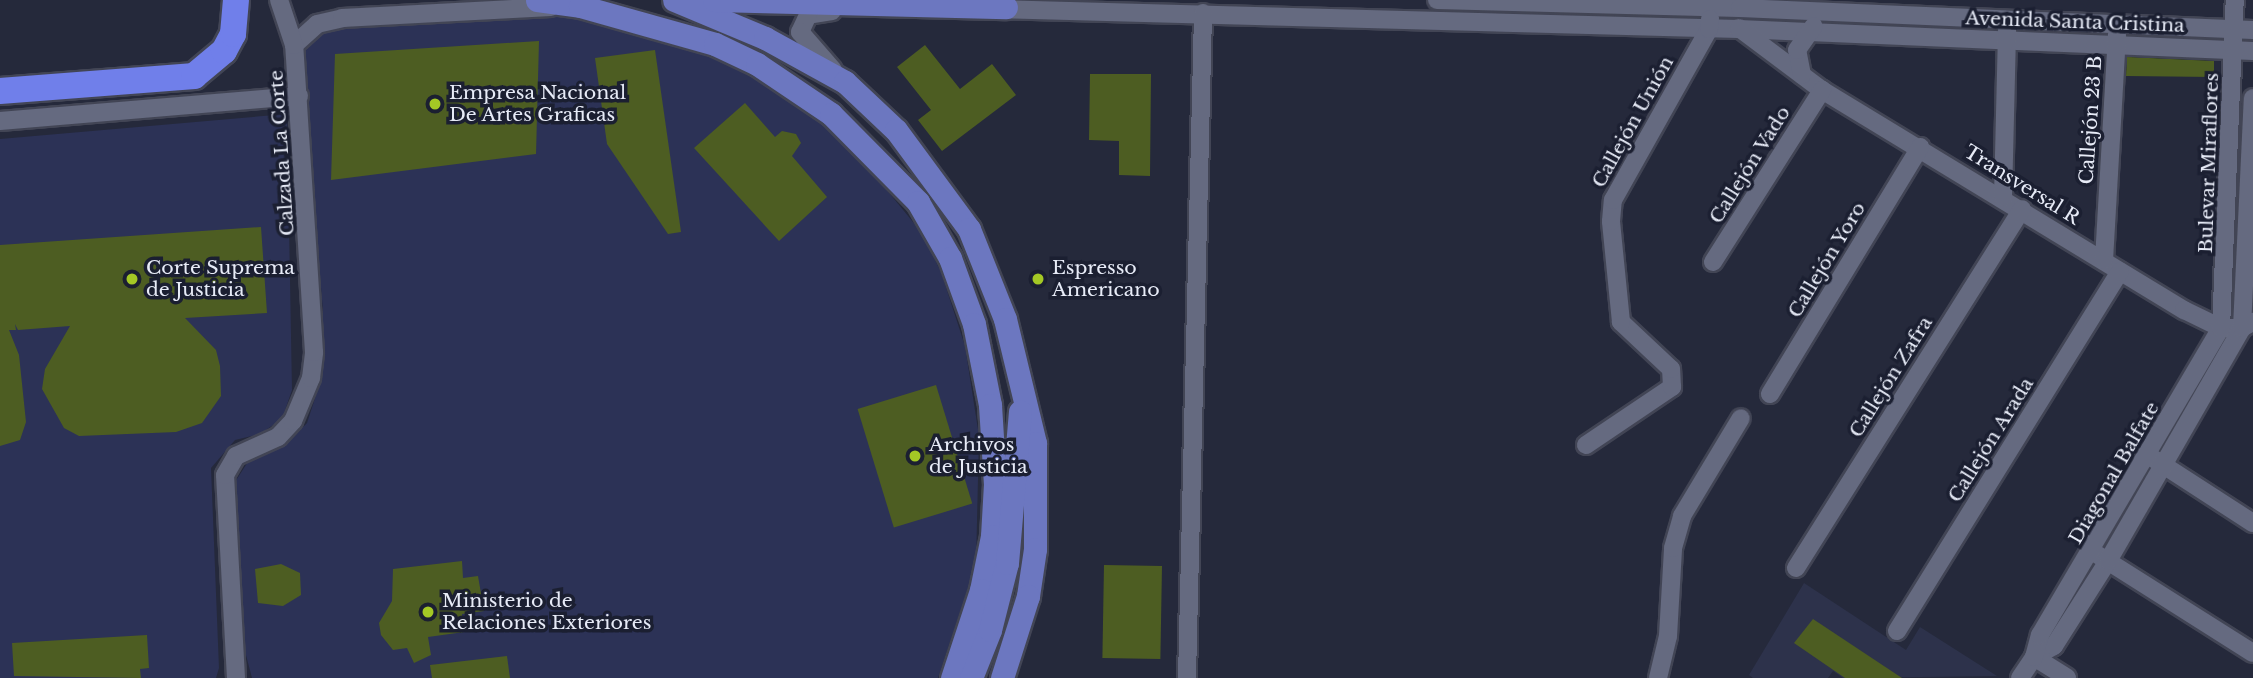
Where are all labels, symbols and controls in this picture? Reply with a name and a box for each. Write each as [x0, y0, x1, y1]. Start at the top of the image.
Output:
street label: Avenida Santa Cristina [1965, 7, 2185, 37]
street label: Callejón Unión [1587, 52, 1679, 192]
street label: Callejón 23 B [2075, 55, 2107, 185]
street label: Calzada La Corte [265, 69, 299, 237]
street label: Bulevar Miraflores [2194, 72, 2224, 254]
place label: Empresa Nacional De Artes Graficas [449, 82, 626, 126]
marker: Empresa Nacional De Artes Graficas [427, 96, 443, 112]
street label: Callejón Vado [1705, 102, 1795, 228]
street label: Transversal R [1960, 140, 2084, 230]
street label: Callejón Yoro [1783, 198, 1871, 322]
place label: Corte Suprema de Justicia [146, 257, 295, 301]
place label: Espresso Americano [1052, 257, 1160, 301]
marker: Corte Suprema de Justicia [124, 271, 140, 287]
marker: Espresso Americano [1030, 271, 1046, 287]
street label: Callejón Zafra [1845, 312, 1937, 442]
street label: Callejón Arada [1943, 373, 2039, 507]
street label: Diagonal Balfate [2064, 398, 2164, 548]
place label: Archivos de Justicia [929, 434, 1027, 478]
marker: Archivos de Justicia [907, 448, 923, 464]
place label: Ministerio de Relaciones Exteriores [442, 590, 651, 634]
marker: Ministerio de Relaciones Exteriores [420, 604, 436, 620]

